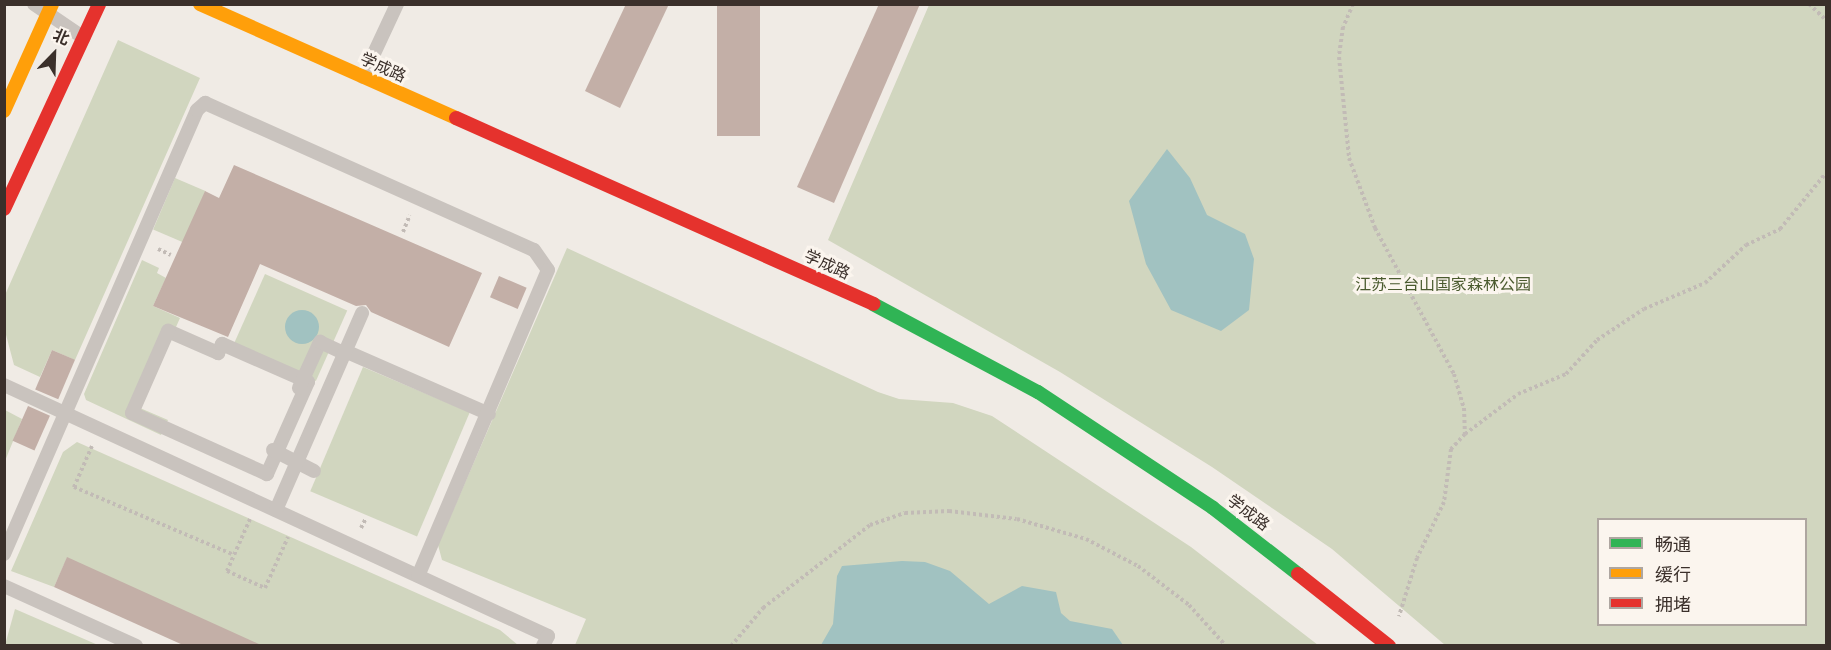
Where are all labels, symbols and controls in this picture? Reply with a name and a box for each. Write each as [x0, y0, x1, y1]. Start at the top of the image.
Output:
north arrow [24, 24, 84, 84]
text: 北 [50, 25, 72, 49]
street label: 学成路 [357, 49, 409, 87]
street label: 学成路 [801, 246, 853, 284]
park label: 江苏三台山国家森林公园 [1355, 275, 1531, 295]
street label: 学成路 [1223, 491, 1273, 535]
legend [1597, 518, 1807, 626]
text: 畅通 [1655, 534, 1691, 556]
text: 缓行 [1655, 564, 1691, 586]
text: 拥堵 [1655, 594, 1691, 616]

